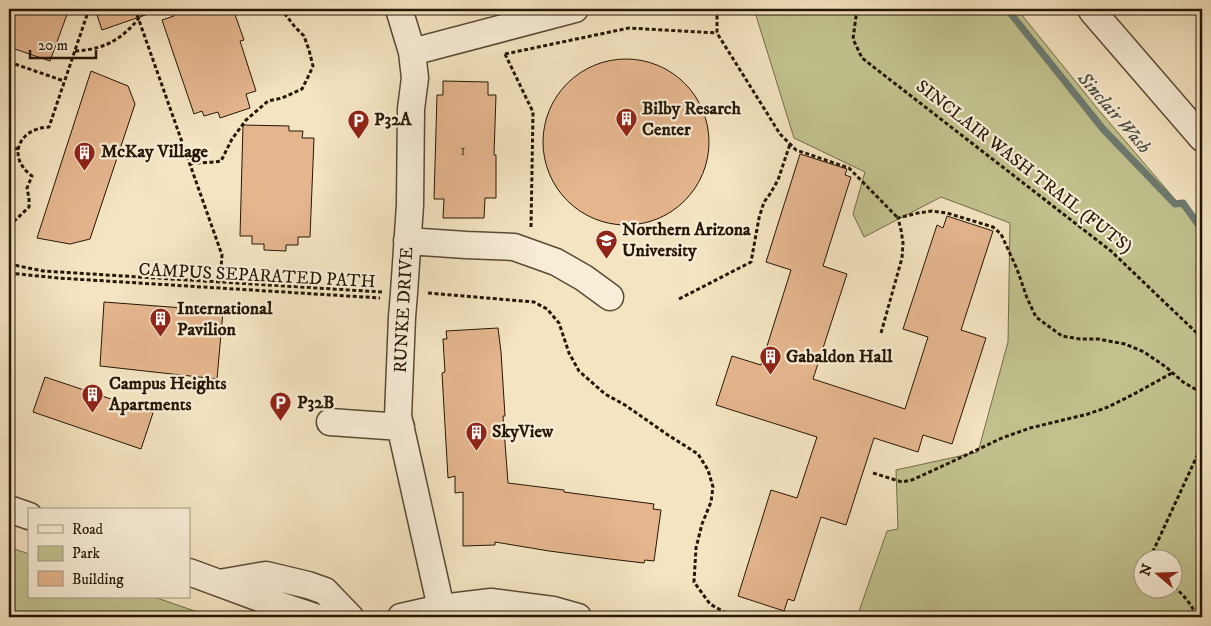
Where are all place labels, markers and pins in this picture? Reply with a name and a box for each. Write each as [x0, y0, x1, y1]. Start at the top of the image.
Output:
place label: Bilby Resarch Center [642, 98, 742, 141]
building icon: Bilby Resarch Center [614, 107, 638, 138]
parking icon: P32A [346, 108, 370, 139]
place label: P32A [374, 109, 412, 131]
building icon: McKay Village [73, 140, 97, 171]
place label: McKay Village [101, 141, 209, 163]
place label: Northern Arizona University [622, 219, 751, 262]
school or university icon: Northern Arizona University [594, 228, 618, 259]
place label: International Pavilion [177, 298, 273, 341]
building icon: International Pavilion [149, 307, 173, 338]
building icon: Gabaldon Hall [758, 345, 782, 376]
place label: Gabaldon Hall [786, 346, 893, 368]
place label: Campus Heights Apartments [108, 373, 227, 416]
building icon: Campus Heights Apartments [81, 382, 105, 413]
parking icon: P32B [269, 391, 293, 422]
place label: P32B [297, 392, 334, 414]
building icon: SkyView [464, 420, 488, 451]
place label: SkyView [492, 421, 554, 443]

